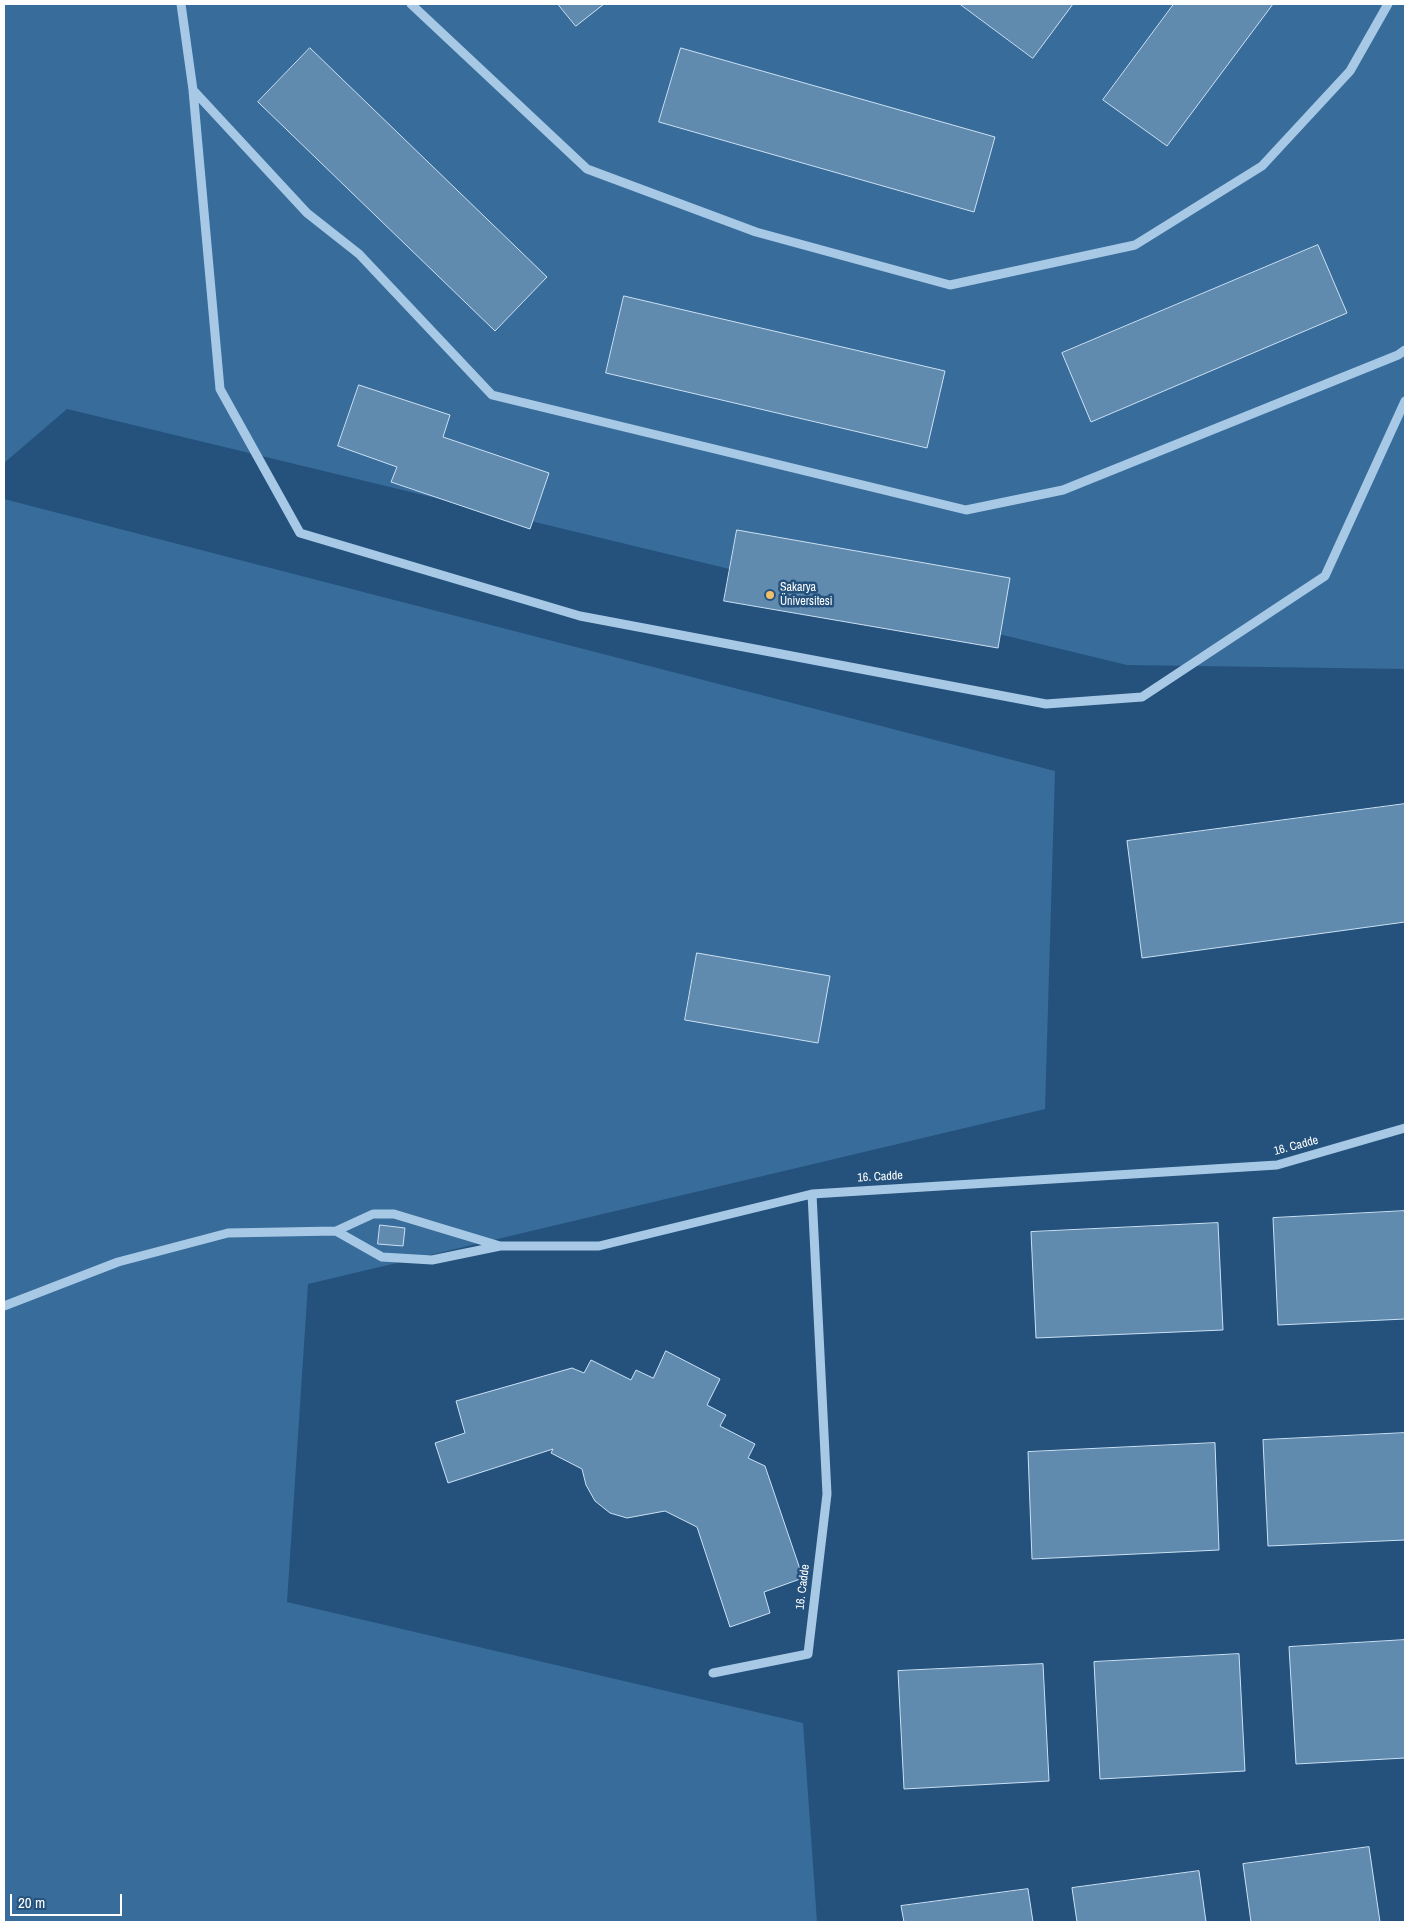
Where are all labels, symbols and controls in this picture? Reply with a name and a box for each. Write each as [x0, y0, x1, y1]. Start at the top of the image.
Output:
place label: Sakarya Üniversitesi [780, 581, 832, 609]
marker: Sakarya Üniversitesi [764, 589, 776, 601]
street label: 16. Cadde [1272, 1133, 1320, 1159]
street label: 16. Cadde [857, 1169, 903, 1185]
street label: 16. Cadde [793, 1564, 813, 1610]
scale bar [12, 1884, 125, 1916]
text: 20 m [18, 1892, 45, 1913]

